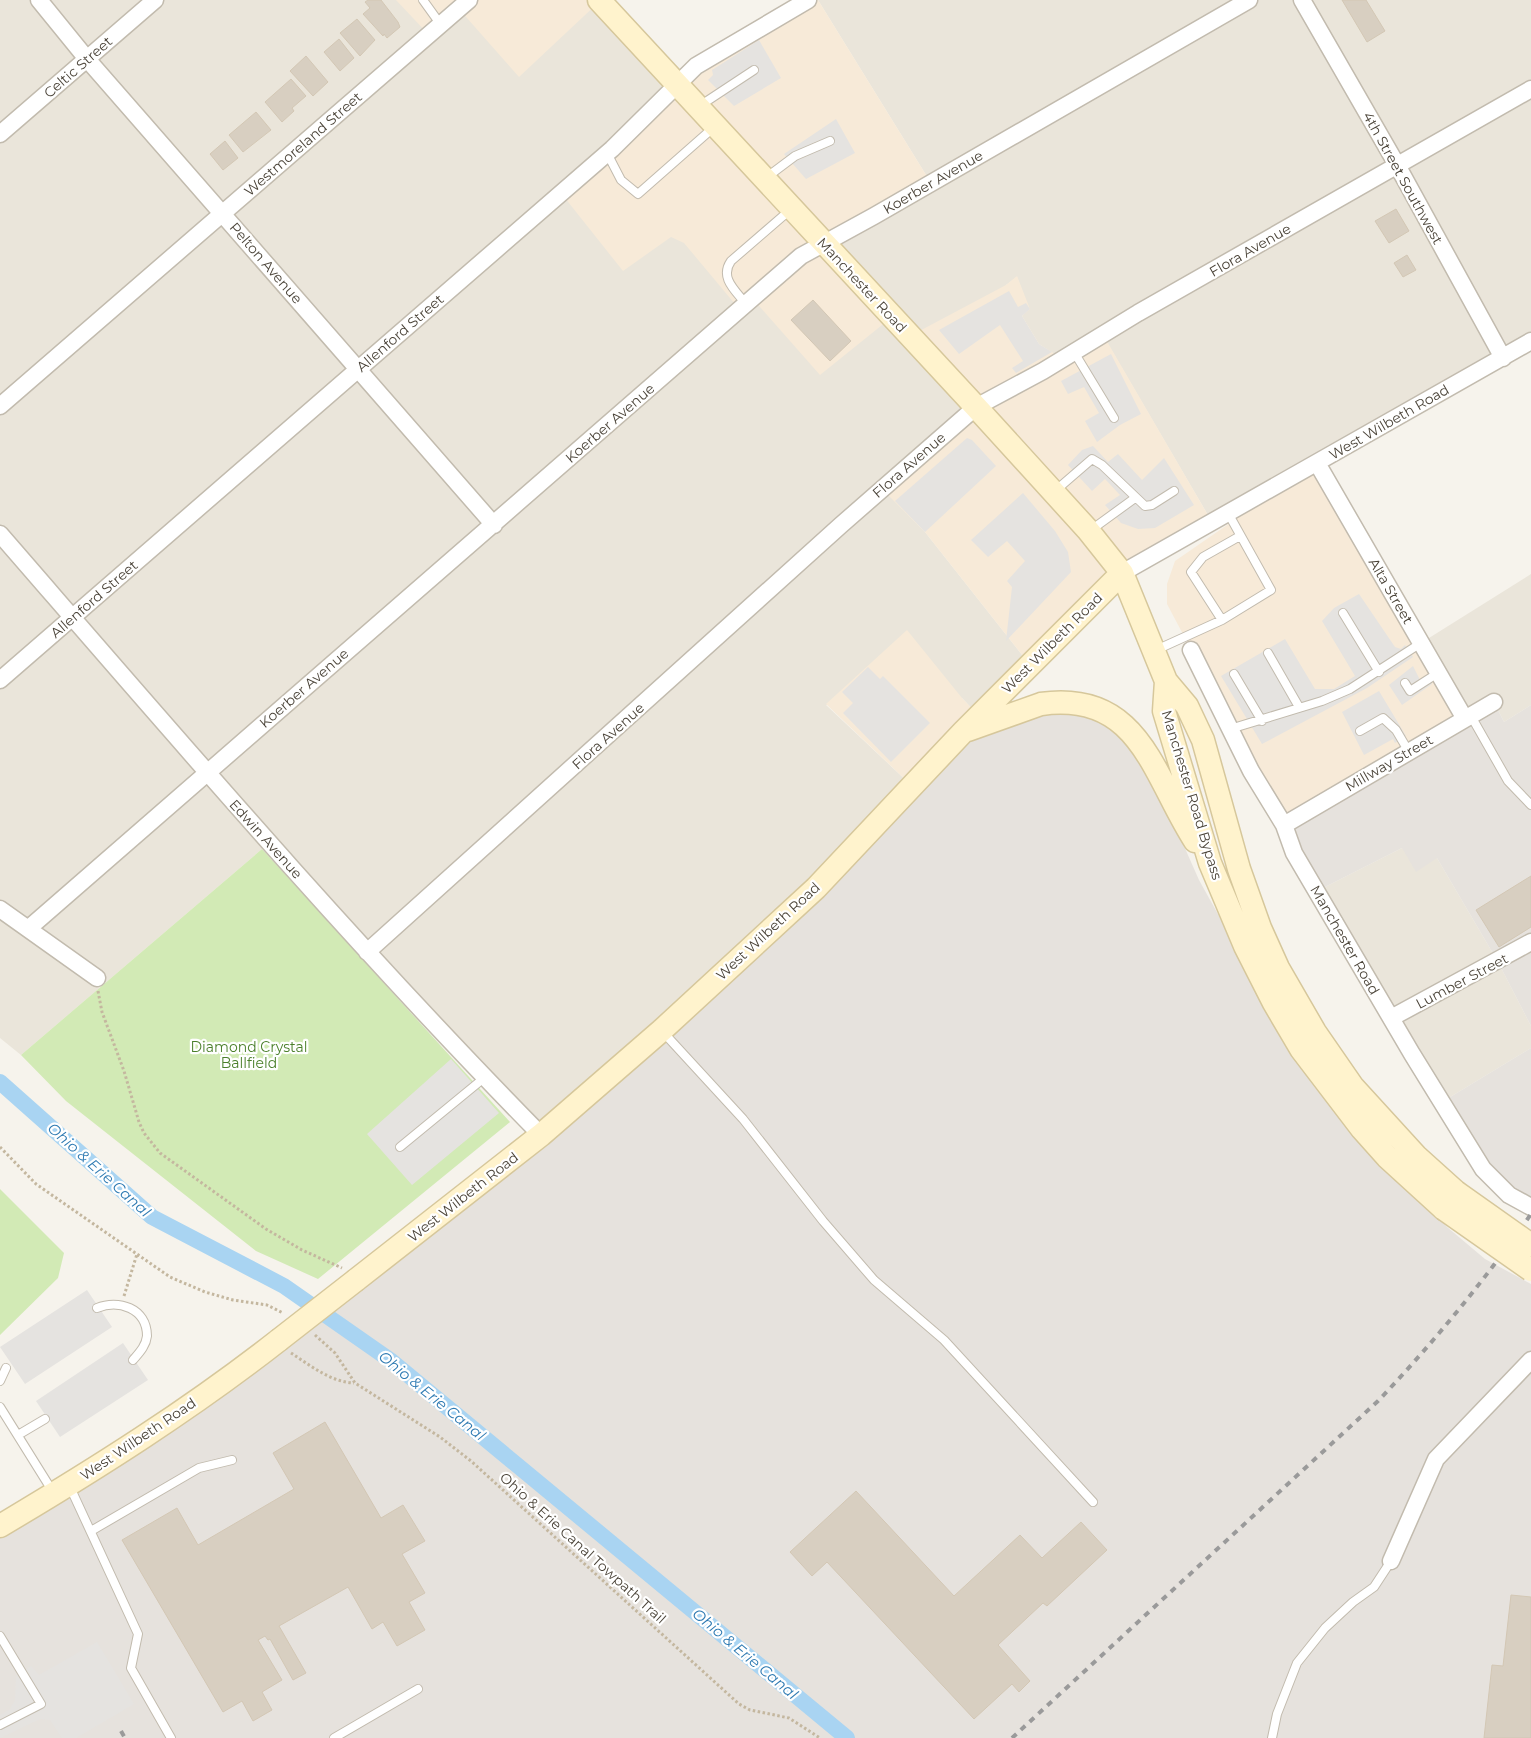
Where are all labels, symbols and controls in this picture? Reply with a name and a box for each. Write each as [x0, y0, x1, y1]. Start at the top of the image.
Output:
street label: Celtic Street [40, 32, 116, 102]
street label: Westmoreland Street [240, 88, 366, 200]
street label: 4th Street Southwest [1359, 109, 1447, 248]
street label: Koerber Avenue [880, 146, 986, 218]
street label: Pelton Avenue [226, 219, 306, 307]
street label: Flora Avenue [1206, 219, 1294, 281]
street label: Manchester Road [813, 234, 911, 336]
street label: Allenford Street [353, 290, 448, 376]
street label: Koerber Avenue [562, 379, 658, 467]
street label: West Wilbeth Road [1326, 380, 1452, 464]
street label: Flora Avenue [869, 428, 949, 502]
street label: Alta Street [1365, 555, 1417, 628]
street label: Allenford Street [47, 556, 142, 642]
street label: West Wilbeth Road [998, 589, 1106, 697]
street label: Koerber Avenue [256, 644, 352, 732]
street label: Flora Avenue [568, 699, 648, 773]
street label: Manchester Road Bypass [1158, 708, 1226, 882]
street label: Millway Street [1342, 730, 1436, 795]
street label: Edwin Avenue [226, 796, 306, 882]
street label: West Wilbeth Road [712, 878, 824, 984]
street label: Manchester Road [1306, 882, 1384, 998]
street label: Lumber Street [1413, 949, 1512, 1013]
park label: Diamond Crystal Ballfield [190, 1038, 308, 1072]
water label: Ohio & Erie Canal [44, 1118, 155, 1221]
street label: West Wilbeth Road [404, 1148, 522, 1246]
water label: Ohio & Erie Canal [375, 1347, 490, 1445]
street label: West Wilbeth Road [77, 1394, 199, 1484]
street label: Ohio & Erie Canal Towpath Trail [496, 1468, 670, 1628]
water label: Ohio & Erie Canal [689, 1604, 802, 1703]

